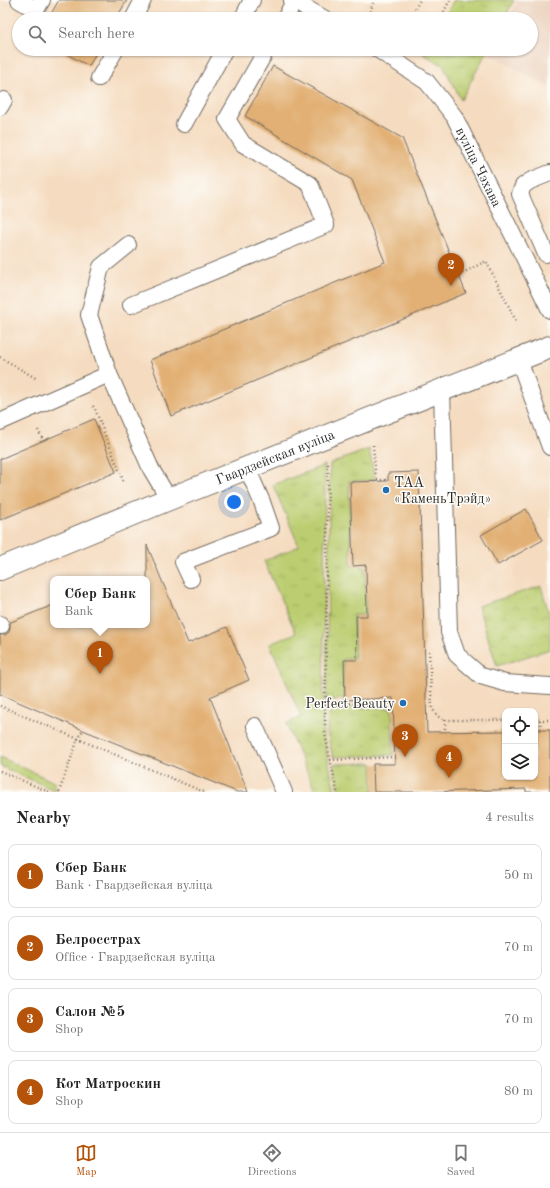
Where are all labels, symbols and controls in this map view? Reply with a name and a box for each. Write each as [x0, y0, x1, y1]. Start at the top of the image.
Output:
search box [12, 12, 538, 56]
icon: search [26, 23, 48, 45]
text: Search here [58, 27, 135, 42]
street label: вуліца Чэхава [453, 125, 504, 209]
pin: 2 [438, 253, 464, 286]
street label: Гвардзейская вуліца [214, 428, 337, 488]
place label: ТАА «КаменьТрэйд» [394, 476, 491, 506]
marker: ТАА «КаменьТрэйд» [381, 485, 391, 495]
your location [224, 492, 244, 512]
popup [50, 576, 150, 628]
text: Сбер Банк [64, 587, 136, 602]
text: Bank [64, 605, 93, 618]
pin: 1 [87, 641, 113, 674]
place label: Perfect Beauty [305, 697, 396, 711]
marker: Perfect Beauty [398, 698, 408, 708]
map controls [502, 708, 538, 780]
button: locate [502, 708, 538, 744]
pin: 3 [392, 724, 418, 757]
button: layers [502, 744, 538, 780]
pin: 4 [436, 745, 462, 778]
text: Nearby [16, 810, 71, 827]
text: 4 results [485, 811, 534, 824]
text: Сбер Банк [55, 861, 127, 876]
text: 1 [26, 869, 34, 882]
text: 50 m [504, 869, 533, 882]
text: Bank · Гвардзейская вуліца [55, 879, 213, 892]
text: Белросстрах [55, 933, 141, 948]
text: 2 [26, 941, 34, 954]
text: 70 m [504, 941, 533, 954]
text: Office · Гвардзейская вуліца [55, 951, 215, 964]
text: Салон №5 [55, 1005, 125, 1020]
text: 3 [26, 1013, 34, 1026]
text: 70 m [504, 1013, 533, 1026]
text: Shop [55, 1023, 83, 1036]
text: Кот Матроскин [55, 1077, 161, 1092]
text: 4 [26, 1085, 34, 1098]
text: 80 m [504, 1085, 533, 1098]
text: Shop [55, 1095, 83, 1108]
tab: Map [75, 1142, 97, 1180]
tab: Directions [248, 1142, 296, 1180]
tab: Saved [447, 1142, 475, 1180]

